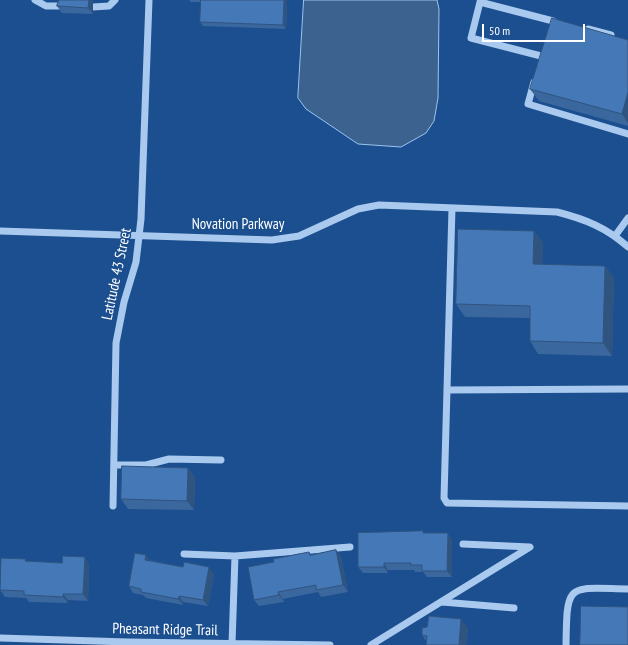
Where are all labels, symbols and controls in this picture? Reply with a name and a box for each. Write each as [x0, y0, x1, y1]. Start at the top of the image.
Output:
scale bar [484, 16, 587, 42]
text: 50 m [489, 23, 510, 38]
street label: Novation Parkway [192, 216, 284, 234]
street label: Latitude 43 Street [98, 226, 136, 322]
street label: Pheasant Ridge Trail [112, 620, 218, 640]

